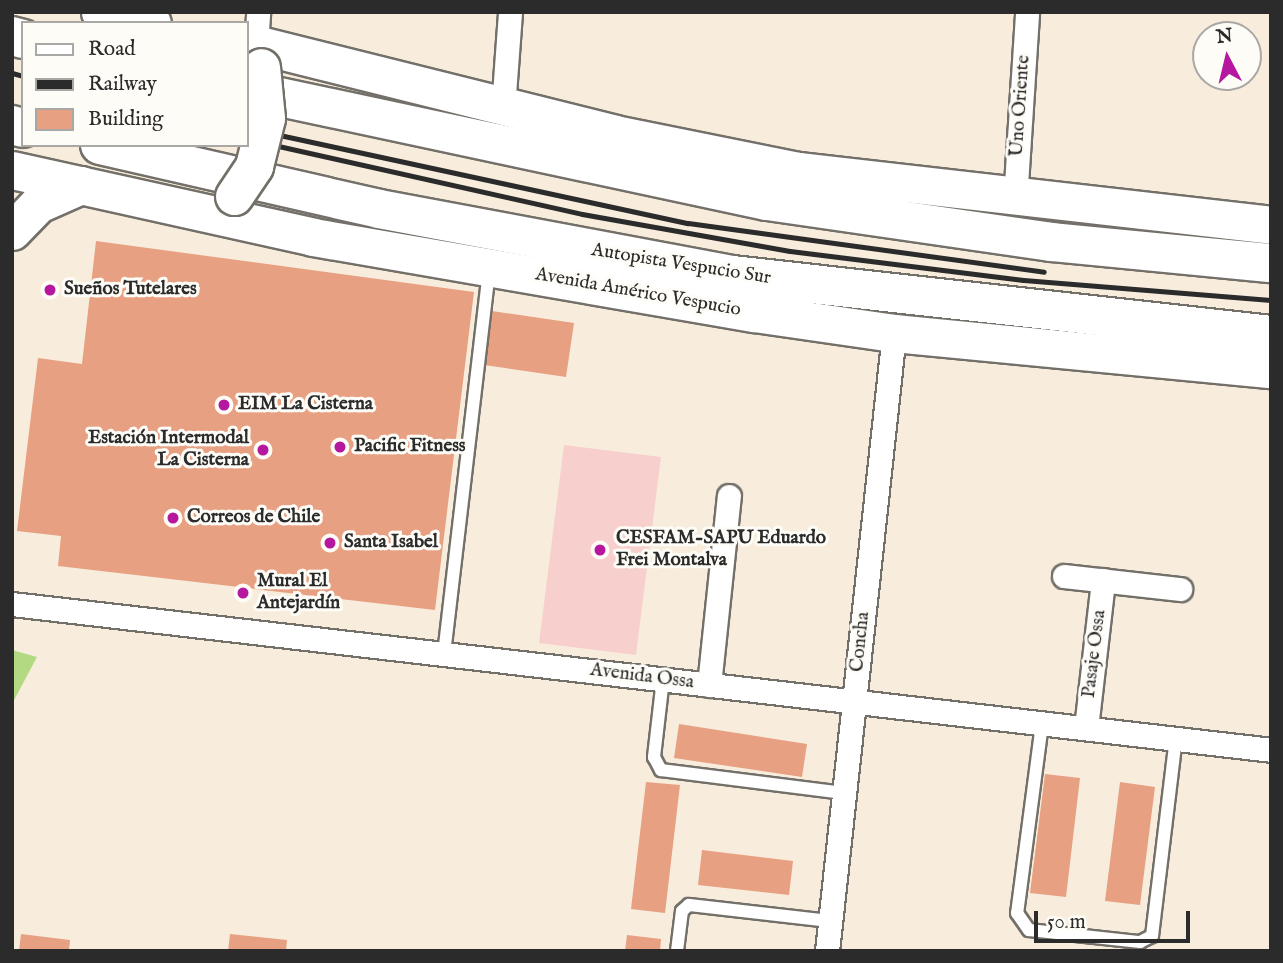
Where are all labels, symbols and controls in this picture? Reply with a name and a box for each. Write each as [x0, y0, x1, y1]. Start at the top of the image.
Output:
legend [21, 21, 248, 147]
north arrow [1192, 21, 1262, 91]
text: N [1215, 24, 1234, 50]
text: Road [88, 36, 135, 63]
street label: Uno Oriente [1006, 54, 1036, 158]
text: Railway [88, 71, 157, 98]
text: Building [88, 106, 163, 133]
street label: Autopista Vespucio Sur [590, 240, 772, 290]
street label: Avenida Américo Vespucio [534, 264, 742, 322]
place label: Sueños Tutelares [64, 279, 197, 301]
marker: Sueños Tutelares [42, 282, 58, 298]
place label: EIM La Cisterna [238, 394, 373, 416]
marker: EIM La Cisterna [216, 397, 232, 413]
place label: Estación Intermodal La Cisterna [88, 428, 249, 472]
place label: Pacific Fitness [354, 436, 465, 458]
marker: Pacific Fitness [332, 439, 348, 455]
marker: Estación Intermodal La Cisterna [255, 442, 271, 458]
place label: Correos de Chile [187, 507, 320, 529]
marker: Correos de Chile [165, 510, 181, 526]
place label: CESFAM-SAPU Eduardo Frei Montalva [616, 528, 826, 572]
place label: Santa Isabel [344, 532, 438, 554]
marker: Santa Isabel [322, 535, 338, 551]
marker: CESFAM-SAPU Eduardo Frei Montalva [590, 540, 610, 560]
place label: Mural El Antejardín [257, 571, 340, 615]
marker: Mural El Antejardín [235, 585, 251, 601]
street label: Pasaje Ossa [1078, 609, 1112, 699]
street label: Concha [847, 611, 875, 673]
street label: Avenida Ossa [589, 659, 695, 695]
scale bar [1038, 897, 1194, 941]
text: 50 m [1047, 909, 1086, 936]

